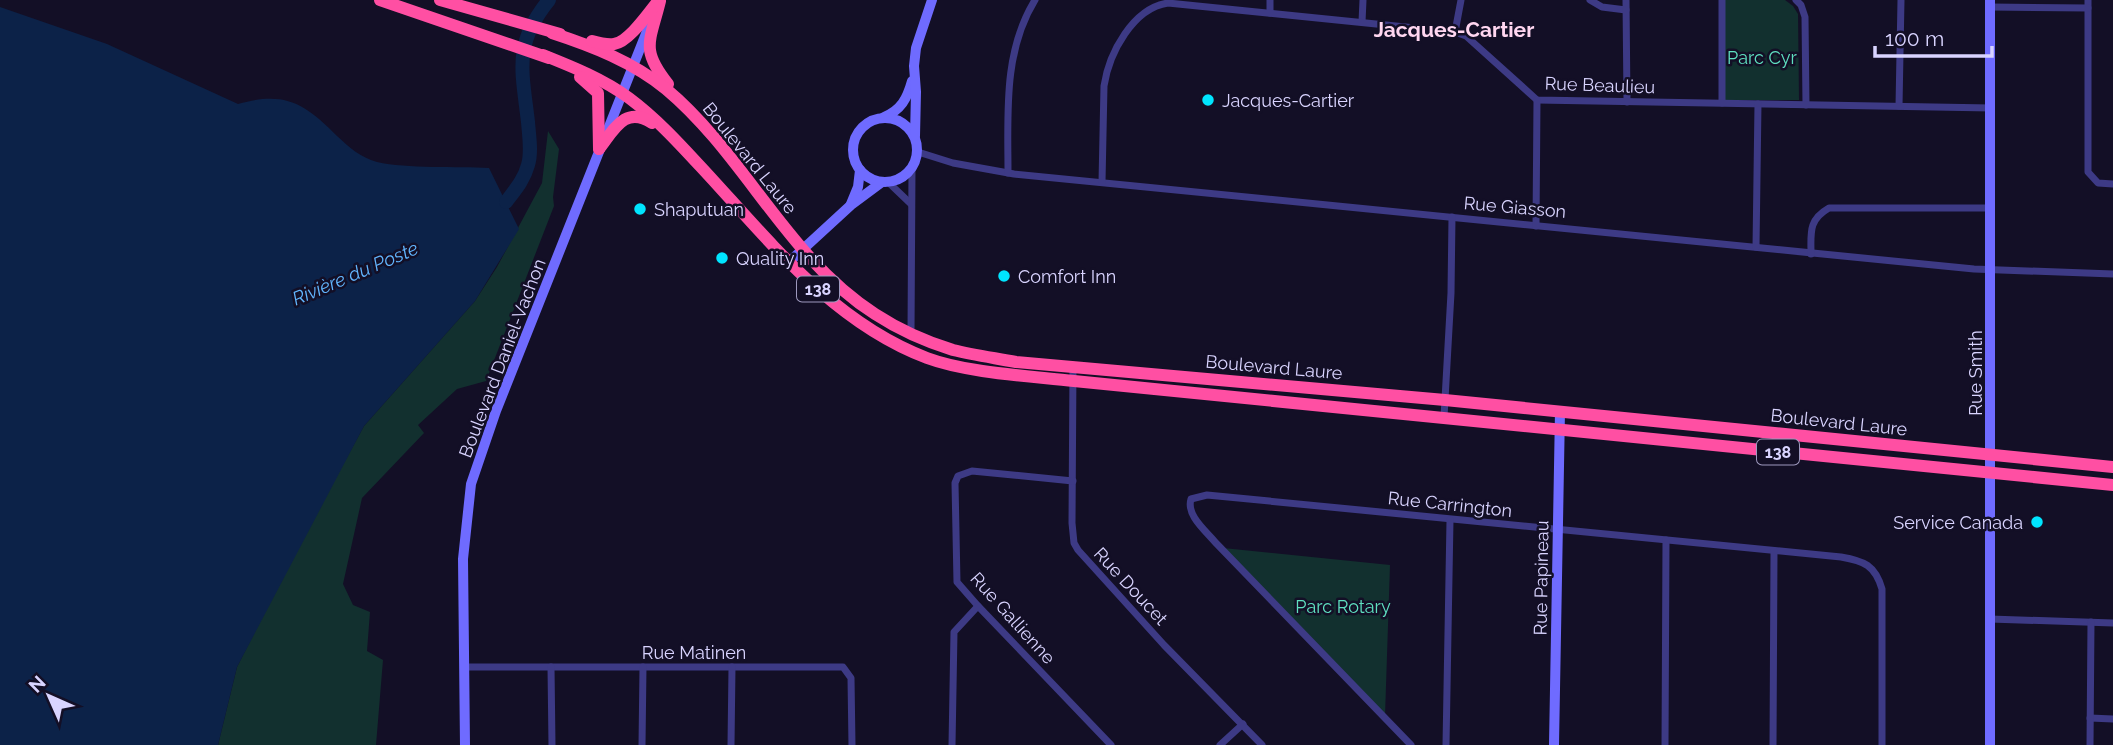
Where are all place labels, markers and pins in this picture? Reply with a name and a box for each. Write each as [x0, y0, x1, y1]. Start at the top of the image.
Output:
place label: Jacques-Cartier [1222, 90, 1355, 111]
marker: Jacques-Cartier [1200, 92, 1216, 108]
place label: Shaputuan [654, 199, 744, 220]
marker: Shaputuan [632, 201, 648, 217]
place label: Quality Inn [736, 248, 824, 269]
marker: Quality Inn [714, 250, 730, 266]
place label: Comfort Inn [1018, 266, 1116, 287]
marker: Comfort Inn [996, 268, 1012, 284]
place label: Service Canada [1893, 512, 2023, 533]
marker: Service Canada [2029, 514, 2045, 530]

